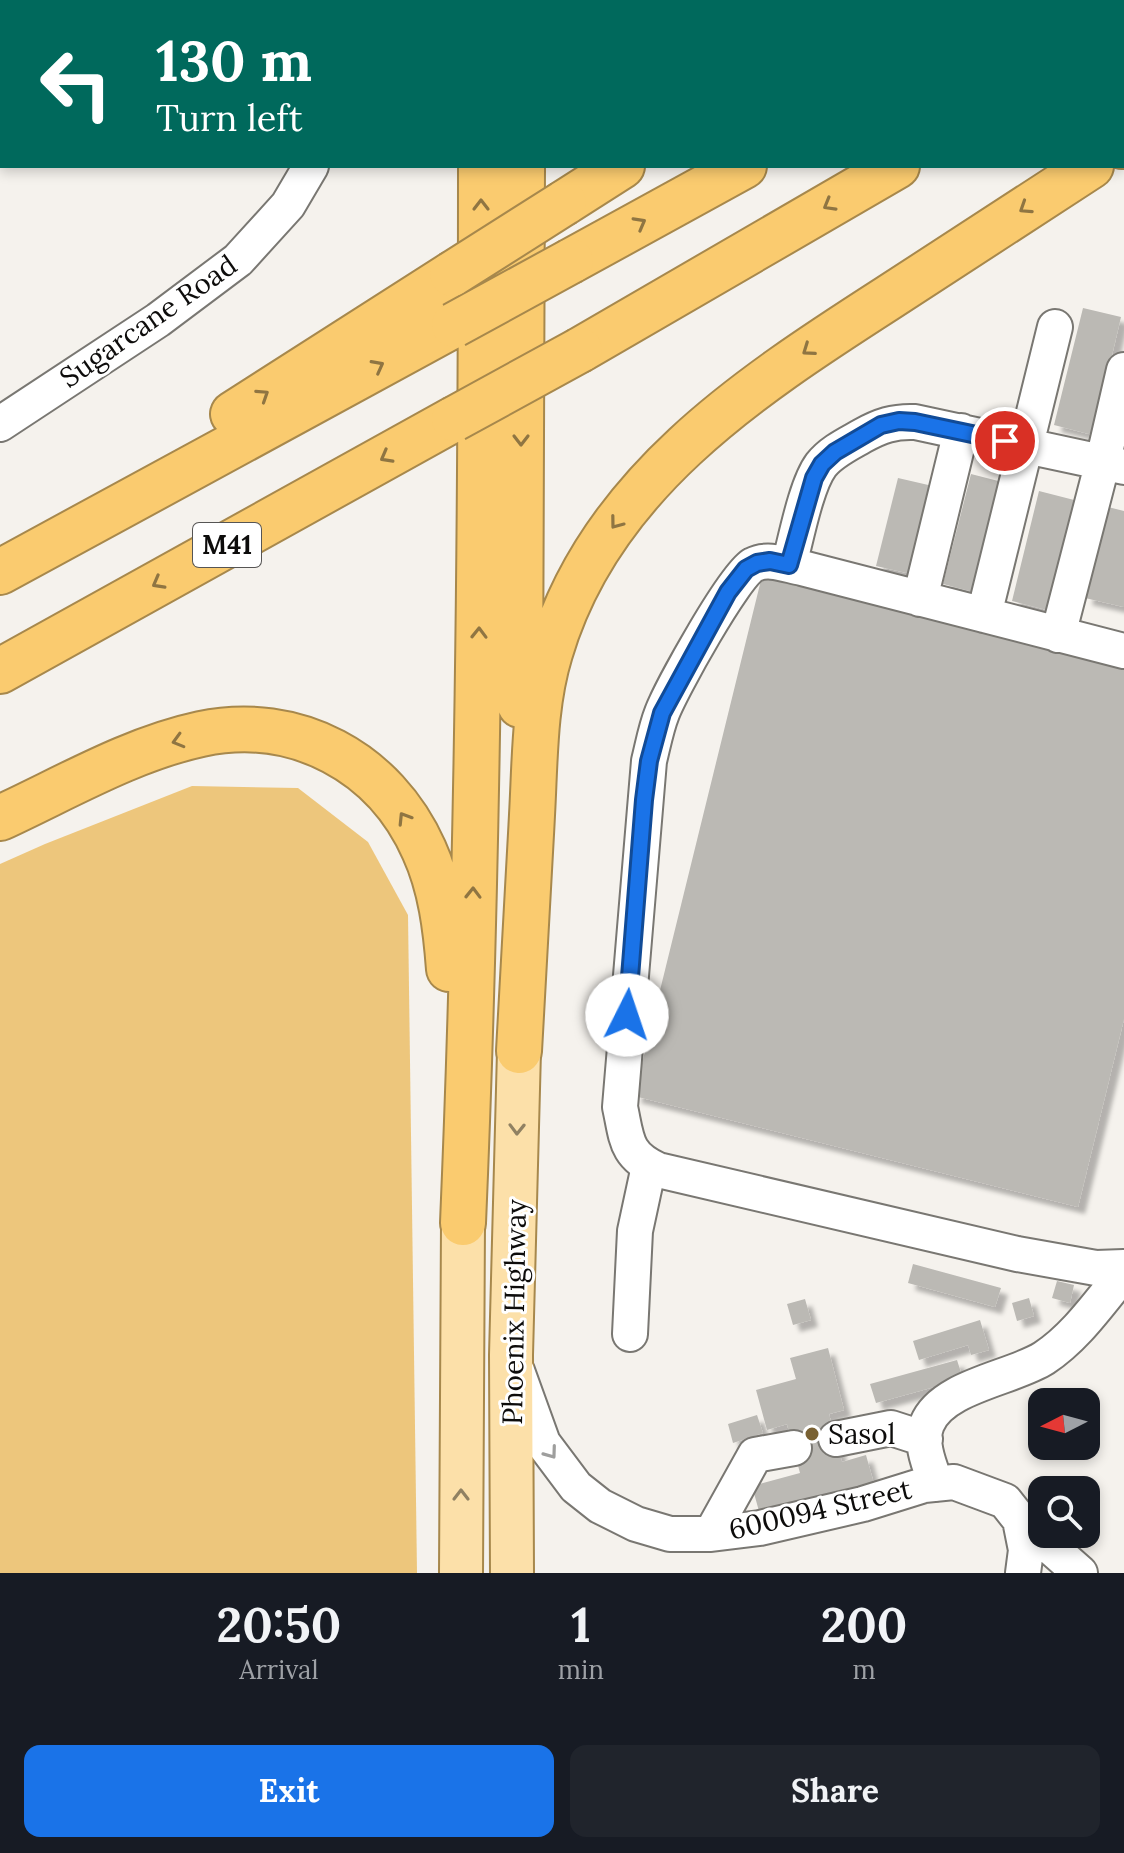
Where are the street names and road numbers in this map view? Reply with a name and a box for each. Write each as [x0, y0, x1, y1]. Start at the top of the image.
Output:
street label: Sugarcane Road [52, 247, 244, 395]
road number: M41 [193, 523, 261, 567]
street label: Phoenix Highway [494, 1199, 534, 1425]
street label: 600094 Street [725, 1470, 915, 1548]

